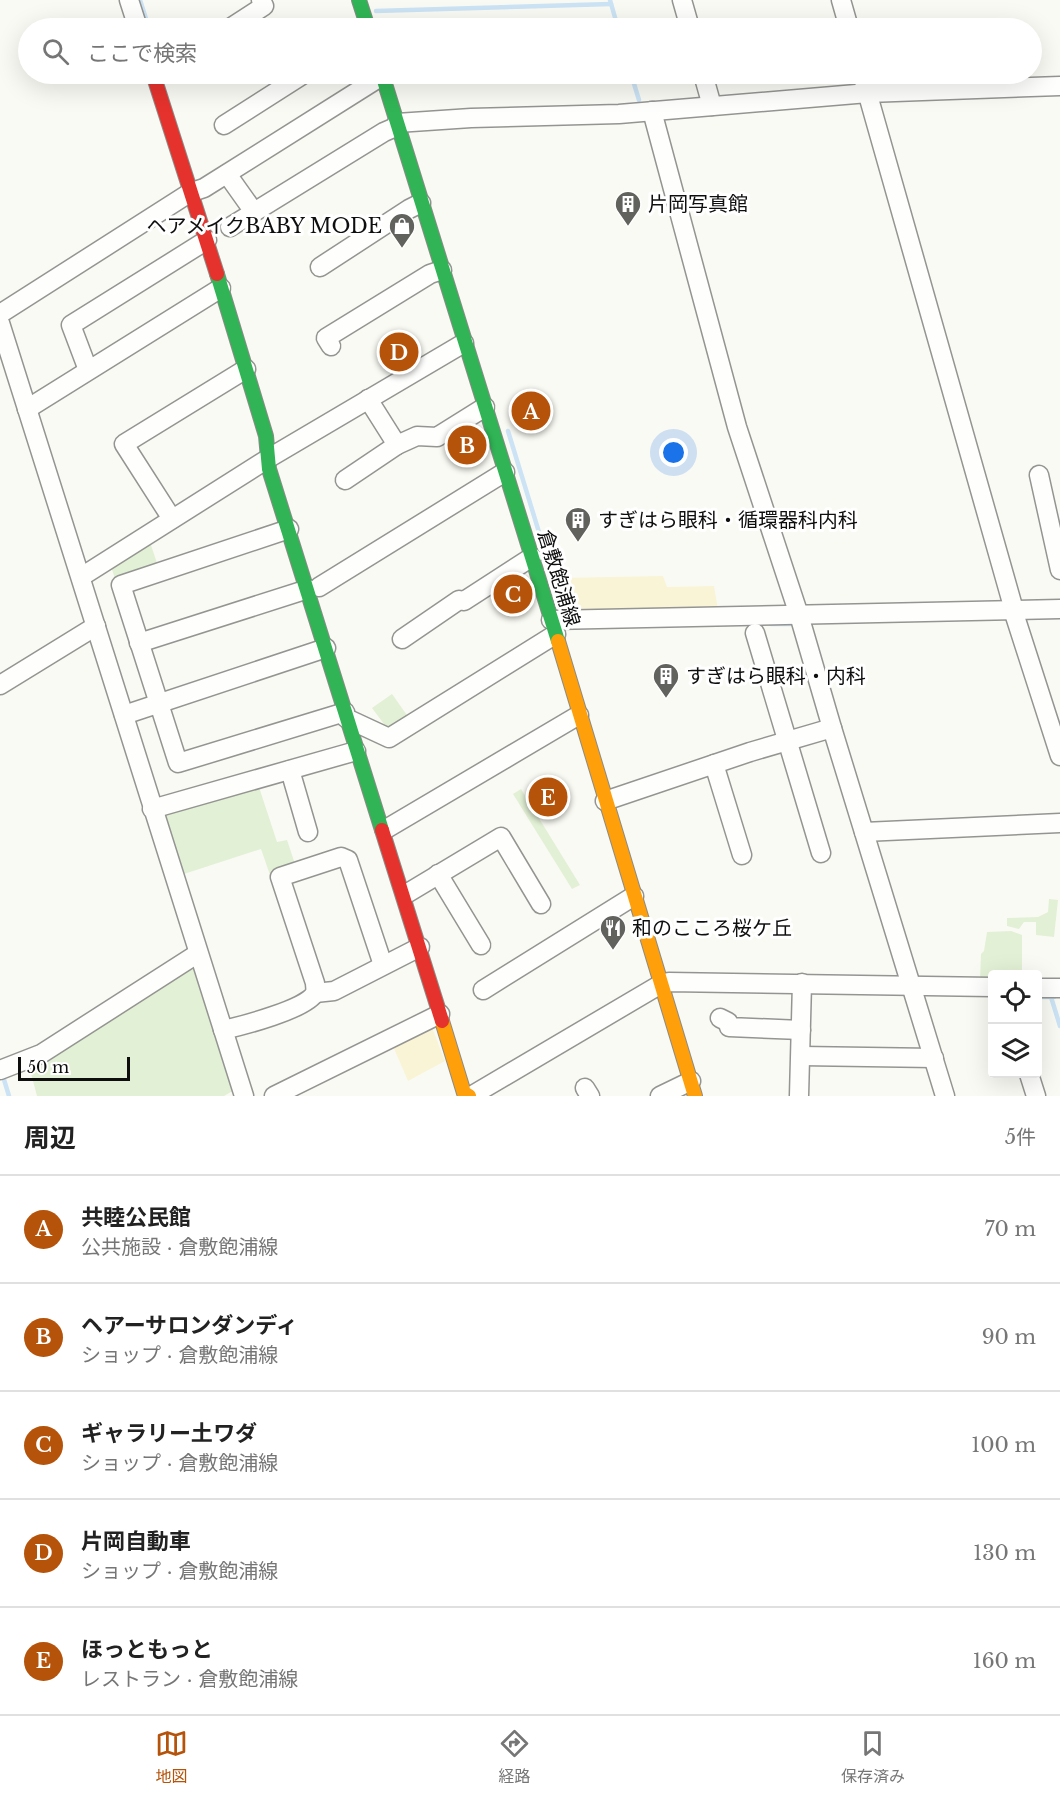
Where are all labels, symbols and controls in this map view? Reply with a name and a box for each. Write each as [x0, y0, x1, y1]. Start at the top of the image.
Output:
search box [18, 18, 1042, 84]
icon: search [39, 35, 72, 68]
text: ここで検索 [87, 40, 197, 67]
building icon: 片岡写真館 [613, 189, 643, 227]
place label: 片岡写真館 [648, 192, 748, 216]
shop icon: ヘアメイクBABY MODE [387, 211, 417, 249]
place label: ヘアメイクBABY MODE [146, 214, 382, 238]
pin: D [380, 330, 418, 374]
pin: A [512, 388, 550, 434]
pin: B [448, 422, 486, 468]
your location [659, 438, 688, 467]
building icon: すぎはら眼科・循環器科内科 [563, 505, 593, 543]
place label: すぎはら眼科・循環器科内科 [598, 508, 858, 532]
street label: 倉敷飽浦線 [533, 527, 585, 629]
pin: C [494, 572, 532, 616]
building icon: すぎはら眼科・内科 [651, 661, 681, 699]
place label: すぎはら眼科・内科 [686, 664, 866, 688]
pin: E [528, 774, 568, 820]
restaurant icon: 和のこころ桜ケ丘 [598, 913, 628, 951]
place label: 和のこころ桜ケ丘 [632, 916, 792, 940]
map controls [988, 970, 1042, 1078]
button: locate [988, 970, 1042, 1024]
button: layers [988, 1024, 1042, 1078]
scale bar [18, 1054, 130, 1082]
text: 50 m [27, 1057, 69, 1077]
text: 周辺 [24, 1122, 76, 1154]
text: 5件 [1005, 1125, 1036, 1149]
text: 共睦公民館 [81, 1204, 191, 1231]
text: A [35, 1217, 52, 1241]
text: 70 m [984, 1217, 1036, 1241]
text: 公共施設 · 倉敷飽浦線 [81, 1235, 278, 1259]
text: ヘアーサロンダンディ [81, 1312, 298, 1339]
text: B [36, 1325, 51, 1349]
text: 90 m [982, 1325, 1036, 1349]
text: ショップ · 倉敷飽浦線 [81, 1343, 278, 1367]
text: ギャラリー土ワダ [81, 1420, 257, 1447]
text: C [35, 1433, 52, 1457]
text: 100 m [971, 1433, 1036, 1457]
text: ショップ · 倉敷飽浦線 [81, 1451, 278, 1475]
text: 片岡自動車 [81, 1528, 191, 1555]
text: D [34, 1541, 53, 1565]
text: 130 m [973, 1541, 1036, 1565]
text: ショップ · 倉敷飽浦線 [81, 1559, 278, 1583]
text: ほっともっと [81, 1636, 213, 1663]
text: E [36, 1649, 51, 1673]
text: 160 m [973, 1649, 1036, 1673]
text: レストラン · 倉敷飽浦線 [81, 1667, 298, 1691]
tab: 地図 [155, 1727, 188, 1787]
tab: 経路 [498, 1727, 531, 1787]
tab: 保存済み [841, 1727, 905, 1787]

